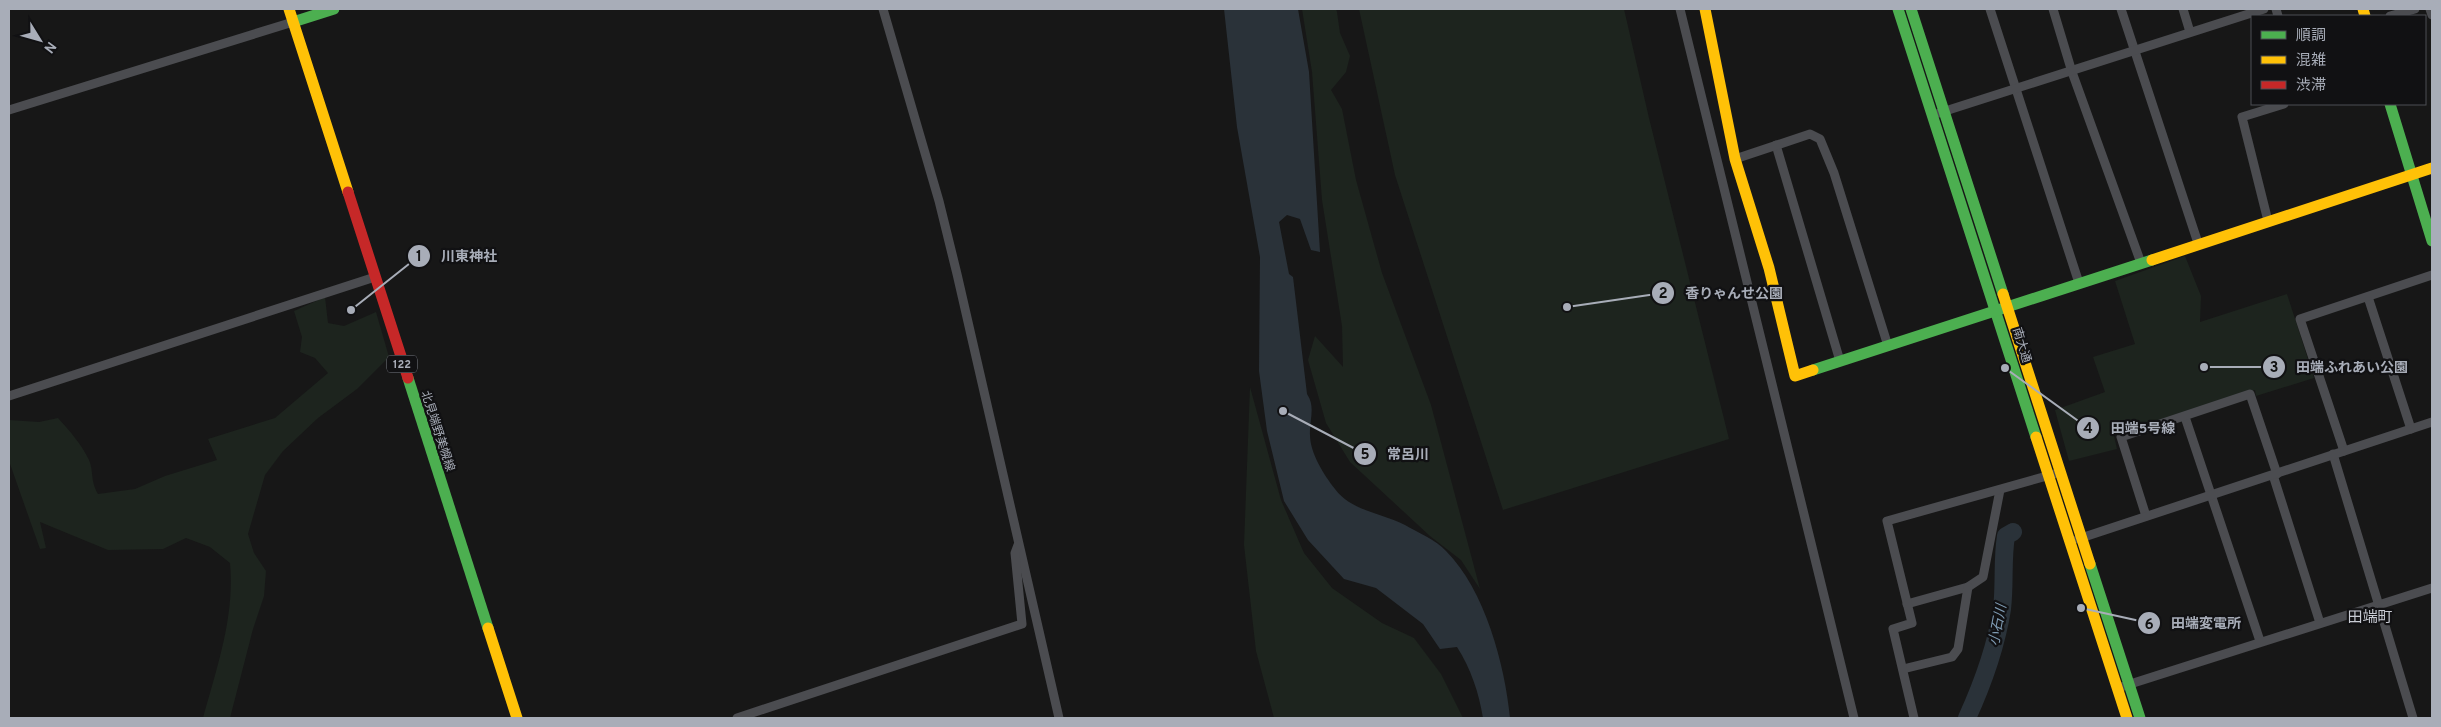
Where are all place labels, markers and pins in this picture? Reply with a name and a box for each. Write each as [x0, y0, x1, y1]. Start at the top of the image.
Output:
callout: 川東神社 [406, 241, 507, 270]
callout: 香りゃんせ公園 [1650, 279, 1793, 308]
callout: 田端ふれあい公園 [2261, 353, 2418, 382]
callout: 田端5号線 [2076, 413, 2185, 442]
callout: 常呂川 [1352, 439, 1439, 468]
callout: 田端変電所 [2136, 609, 2251, 638]

